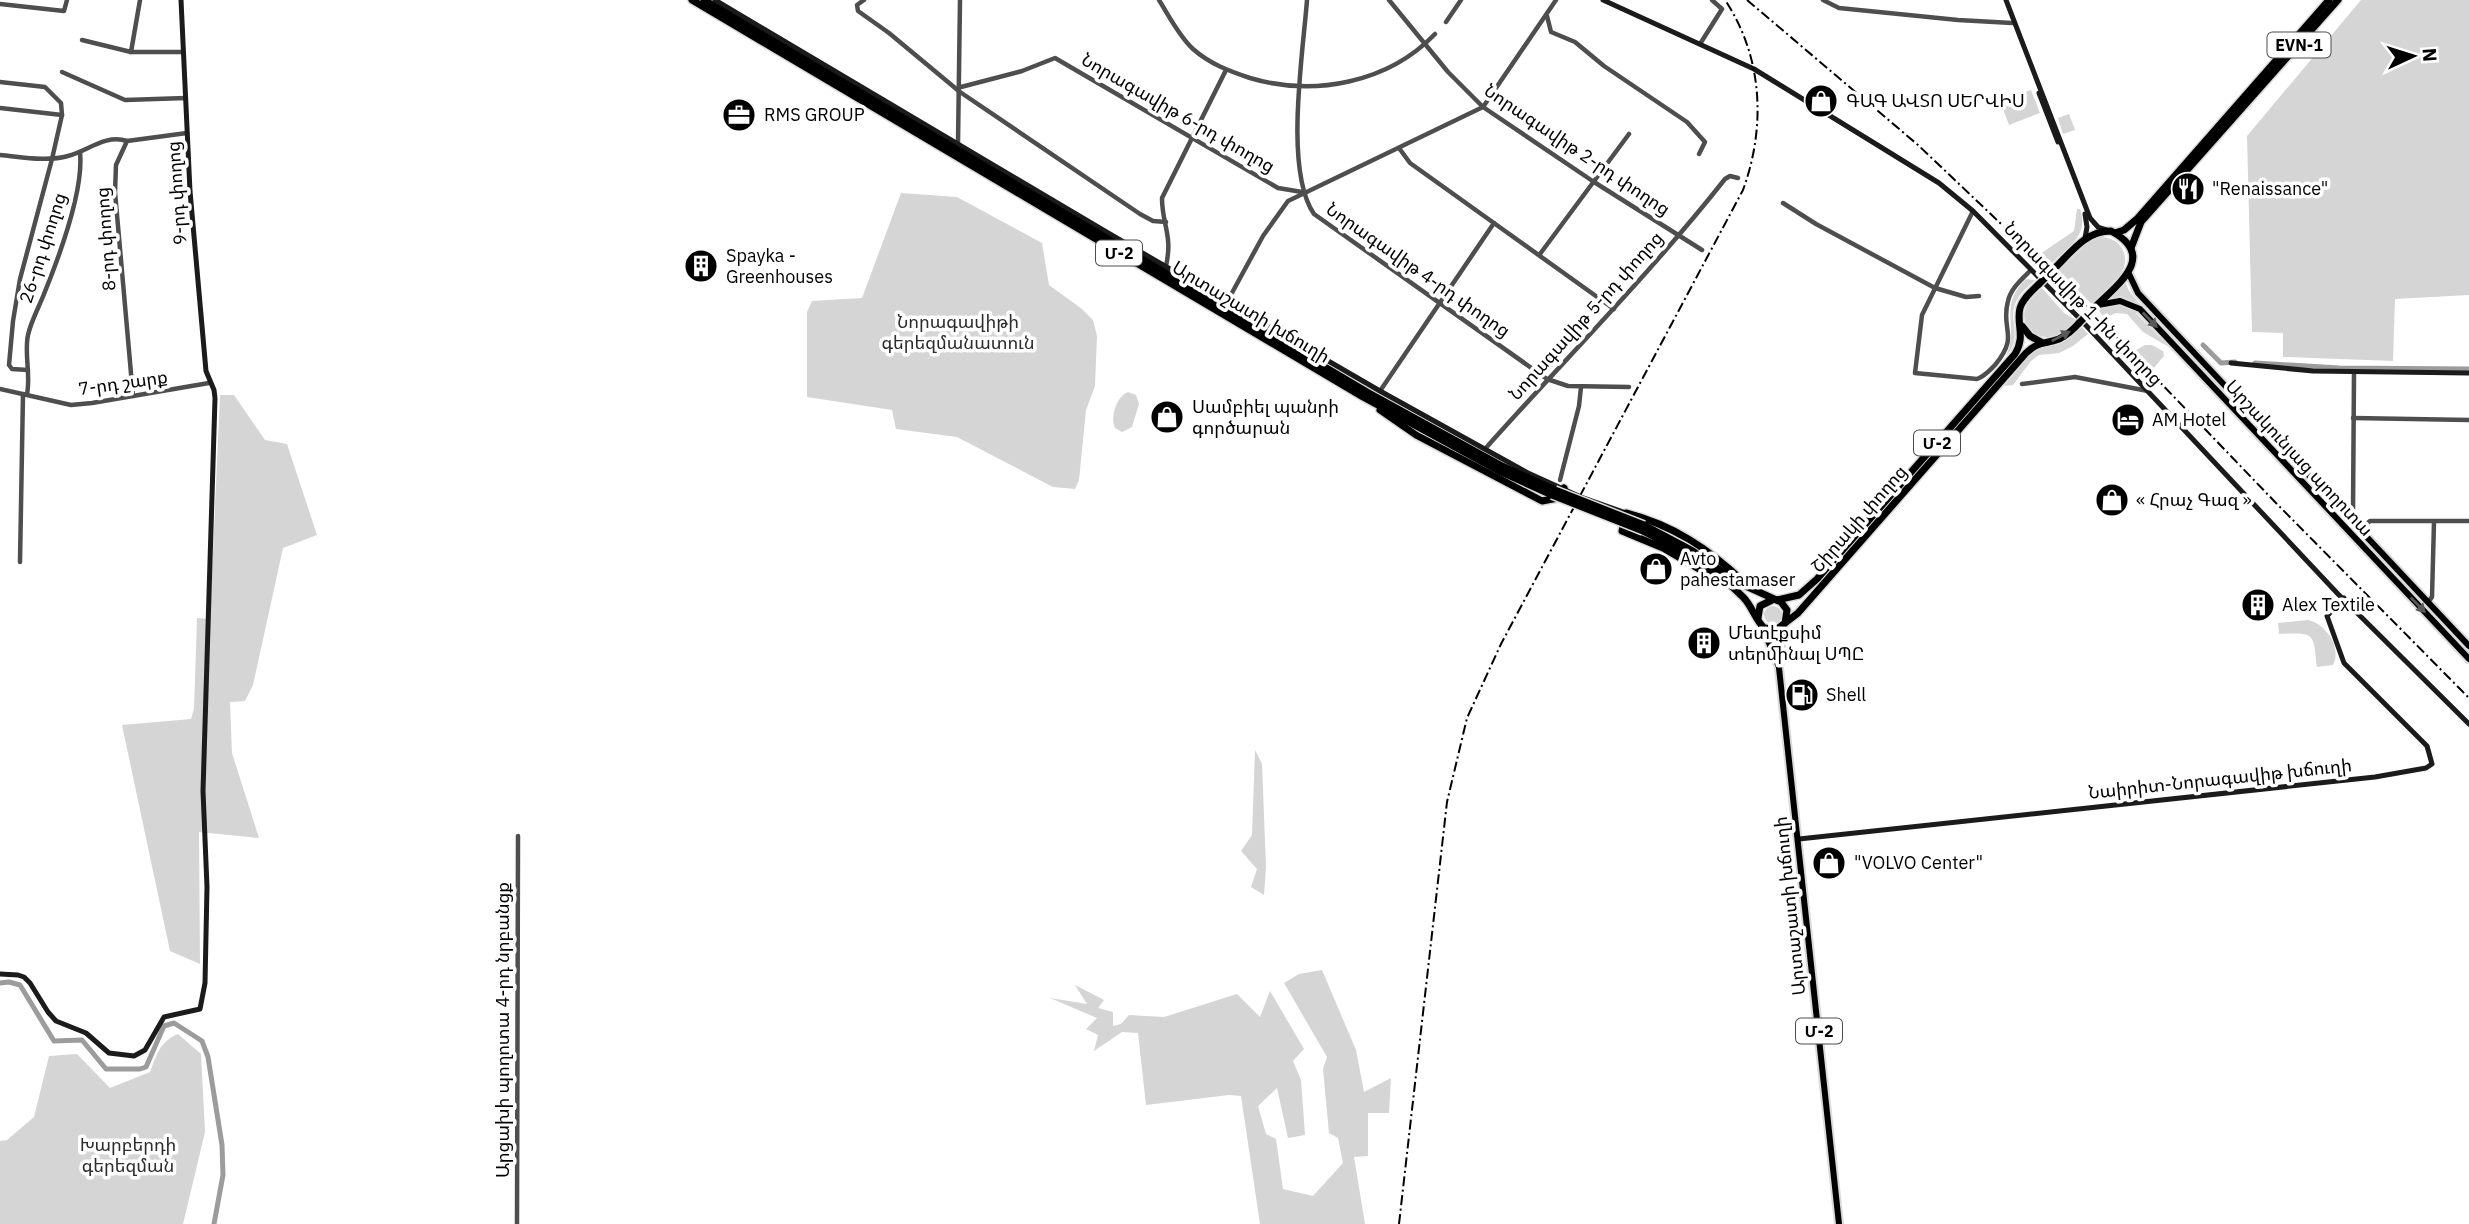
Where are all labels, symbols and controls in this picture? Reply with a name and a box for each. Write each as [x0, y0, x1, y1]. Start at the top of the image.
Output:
north arrow [2378, 21, 2448, 91]
road number: EVN-1 [2268, 32, 2330, 58]
text: N [2418, 47, 2442, 63]
street label: Նորագավիթ 6-րդ փողոց [1077, 48, 1279, 177]
street label: Նորագավիթ 2-րդ փողոց [1480, 79, 1675, 220]
shop icon: ԳԱԳ ԱՎՏՈ ՍԵՐՎԻՍ [1802, 82, 1840, 120]
place label: ԳԱԳ ԱՎՏՈ ՍԵՐՎԻՍ [1846, 89, 2025, 112]
office icon: RMS GROUP [720, 96, 758, 134]
place label: RMS GROUP [764, 103, 865, 126]
street label: 9-րդ փողոց [161, 140, 192, 246]
restaurant icon: "Renaissance" [2169, 170, 2207, 208]
place label: "Renaissance" [2212, 177, 2328, 200]
street label: 8-րդ փողոց [90, 186, 121, 292]
street label: 26-րդ փողոց [14, 190, 71, 306]
street label: Նորագավիթ 4-րդ փողոց [1322, 197, 1515, 342]
street label: Նորագավիթ 1-ին փողոց [1999, 217, 2168, 390]
street label: Նորագավիթ 5-րդ փողոց [1504, 226, 1668, 405]
road number: Մ-2 [1096, 241, 1142, 266]
place label: Spayka - Greenhouses [726, 244, 833, 288]
building icon: Spayka - Greenhouses [682, 247, 720, 285]
street label: Արտաշատի խճուղի [1168, 255, 1334, 368]
park label: Նորագավիթի գերեզմանատուն [881, 310, 1035, 354]
one-way arrow [2141, 311, 2157, 328]
one-way arrow [2052, 330, 2072, 342]
street label: 7-րդ շարք [77, 365, 169, 400]
street label: Արշակունյաց պողոտա [2221, 375, 2378, 541]
place label: Սամբիել պանրի գործարան [1192, 395, 1339, 439]
shop icon: Սամբիել պանրի գործարան [1148, 398, 1186, 436]
hotel icon: AM Hotel [2109, 401, 2147, 439]
place label: AM Hotel [2152, 408, 2226, 431]
road number: Մ-2 [1914, 430, 1960, 456]
street label: Շիրակի փողոց [1806, 460, 1912, 577]
shop icon: « Հրաչ Գազ » [2093, 481, 2131, 519]
place label: « Հրաչ Գազ » [2136, 488, 2252, 511]
place label: Avto pahestamaser [1680, 547, 1796, 591]
shop icon: Avto pahestamaser [1637, 550, 1675, 588]
building icon: Alex Textile [2239, 586, 2277, 624]
place label: Alex Textile [2282, 593, 2375, 616]
one-way arrow [2410, 596, 2426, 613]
place label: Մետէքսիմ տերմինալ ՍՊԸ [1728, 621, 1864, 665]
building icon: Մետէքսիմ տերմինալ ՍՊԸ [1685, 624, 1723, 662]
fuel station icon: Shell [1783, 676, 1821, 714]
place label: Shell [1826, 683, 1866, 706]
street label: Նաիրիտ-Նորագավիթ խճուղի [2087, 753, 2353, 804]
street label: Արտաշատի խճուղի [1769, 815, 1810, 997]
shop icon: "VOLVO Center" [1810, 844, 1848, 882]
place label: "VOLVO Center" [1854, 851, 1983, 874]
street label: Արցախի պողոտա 4-րդ նրբանցք [491, 882, 514, 1178]
road number: Մ-2 [1796, 1018, 1842, 1044]
park label: Խարբերդի գերեզման [80, 1133, 176, 1177]

